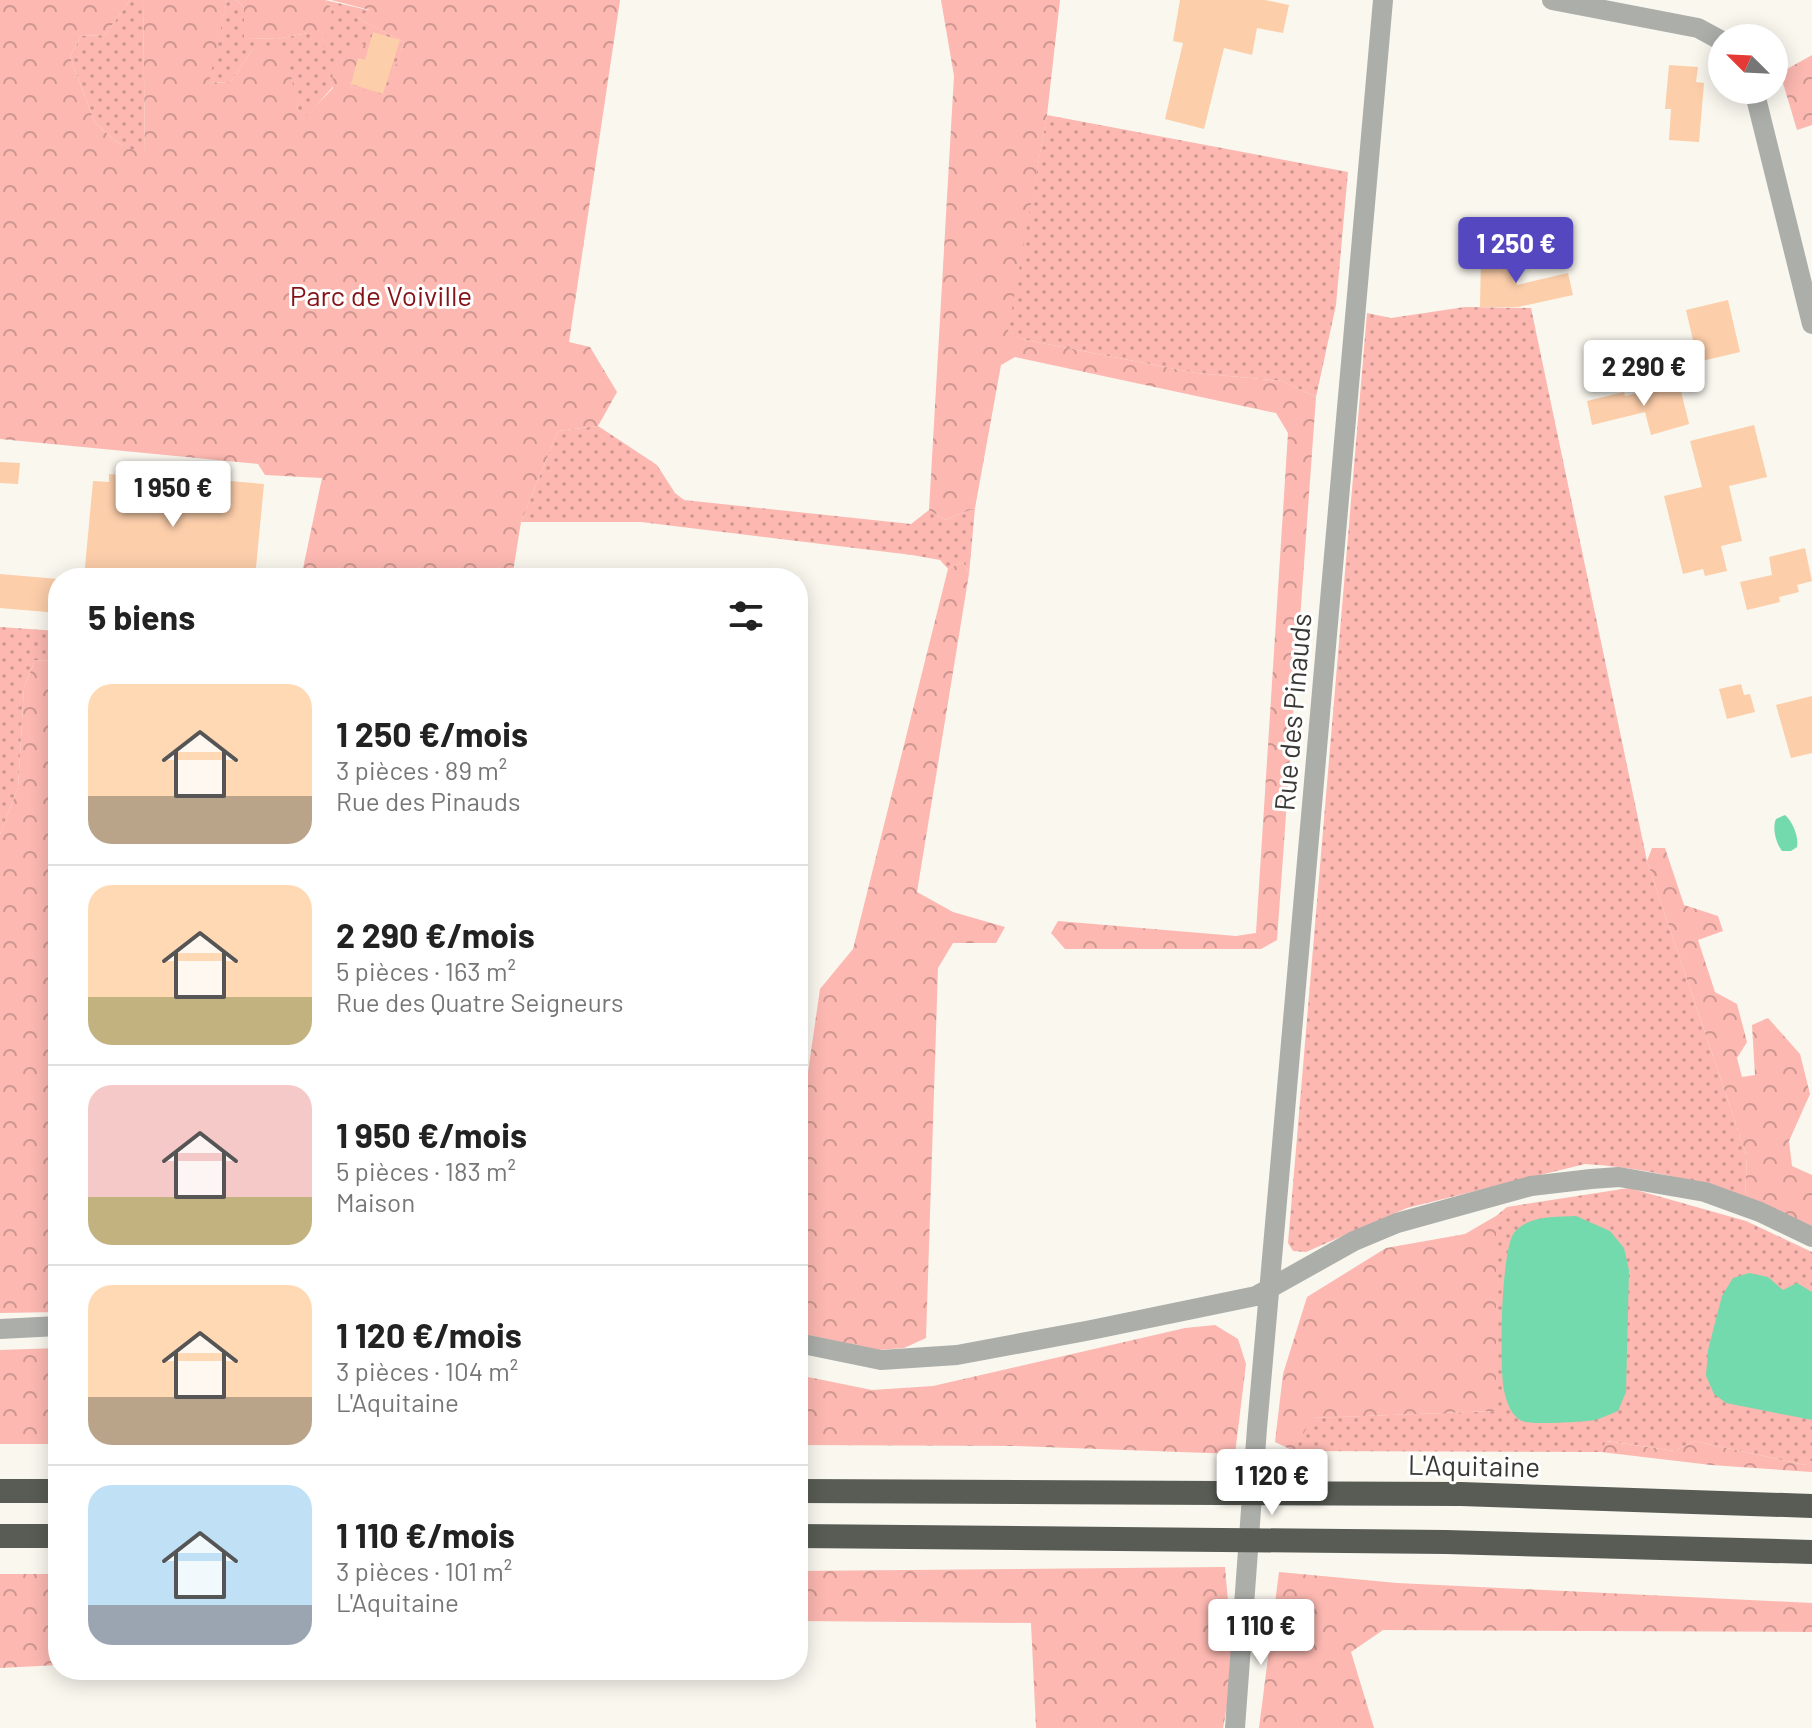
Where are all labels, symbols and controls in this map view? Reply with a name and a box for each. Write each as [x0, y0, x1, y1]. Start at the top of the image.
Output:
north arrow [1708, 24, 1788, 104]
map controls [1708, 24, 1788, 104]
pin: 1 250 € [1442, 217, 1590, 285]
text: 1 250 € [1476, 227, 1556, 258]
park label: Parc de Voiville [290, 278, 472, 312]
pin: 2 290 € [1570, 340, 1718, 408]
text: 2 290 € [1602, 350, 1686, 381]
pin: 1 950 € [99, 461, 247, 529]
text: 1 950 € [134, 471, 212, 502]
icon: filters [724, 594, 768, 638]
text: 5 biens [88, 596, 195, 637]
street label: Rue des Pinauds [1266, 612, 1318, 812]
text: 1 250 €/mois [336, 713, 528, 754]
icon: home [152, 716, 248, 812]
text: 3 pièces · 89 m² [336, 754, 507, 785]
text: Rue des Pinauds [336, 785, 520, 816]
text: 2 290 €/mois [336, 914, 535, 955]
icon: home [152, 917, 248, 1013]
text: 5 pièces · 163 m² [336, 955, 516, 986]
text: Rue des Quatre Seigneurs [336, 986, 623, 1017]
text: 1 950 €/mois [336, 1114, 527, 1155]
icon: home [152, 1117, 248, 1213]
text: 5 pièces · 183 m² [336, 1155, 516, 1186]
text: Maison [336, 1186, 415, 1217]
text: 1 120 €/mois [336, 1314, 522, 1355]
icon: home [152, 1317, 248, 1413]
text: 3 pièces · 104 m² [336, 1355, 518, 1386]
text: L'Aquitaine [336, 1386, 459, 1417]
street label: L'Aquitaine [1408, 1447, 1540, 1483]
pin: 1 120 € [1198, 1449, 1346, 1517]
text: 1 120 € [1235, 1459, 1309, 1490]
text: 1 110 €/mois [336, 1514, 515, 1555]
icon: home [152, 1517, 248, 1613]
text: 3 pièces · 101 m² [336, 1555, 512, 1586]
text: L'Aquitaine [336, 1586, 459, 1617]
pin: 1 110 € [1187, 1599, 1335, 1667]
text: 1 110 € [1226, 1609, 1296, 1640]

